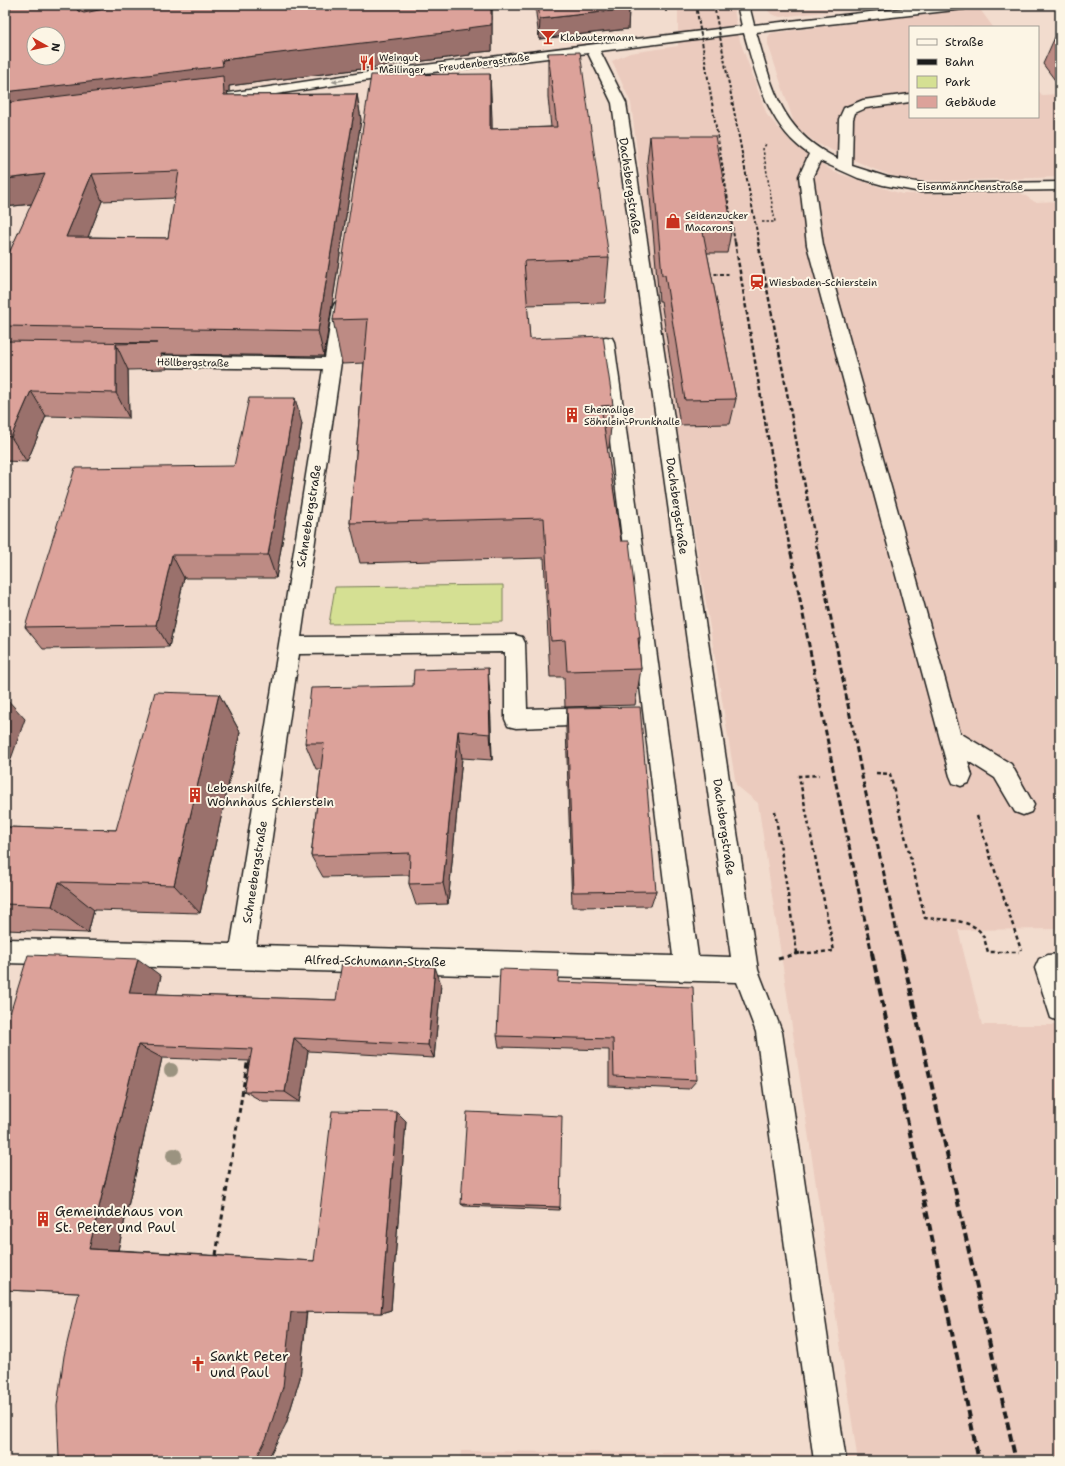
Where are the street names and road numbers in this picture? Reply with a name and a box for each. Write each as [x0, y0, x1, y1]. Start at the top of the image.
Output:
street label: Freudenbergstraße [438, 50, 531, 75]
street label: Dachsbergstraße [615, 136, 645, 236]
street label: Eisenmännchenstraße [917, 180, 1024, 193]
street label: Höllbergstraße [157, 355, 230, 370]
street label: Dachsbergstraße [662, 456, 692, 556]
street label: Schneebergstraße [293, 463, 325, 569]
street label: Dachsbergstraße [709, 777, 739, 877]
street label: Schneebergstraße [239, 819, 271, 925]
street label: Alfred-Schumann-Straße [304, 952, 446, 970]

